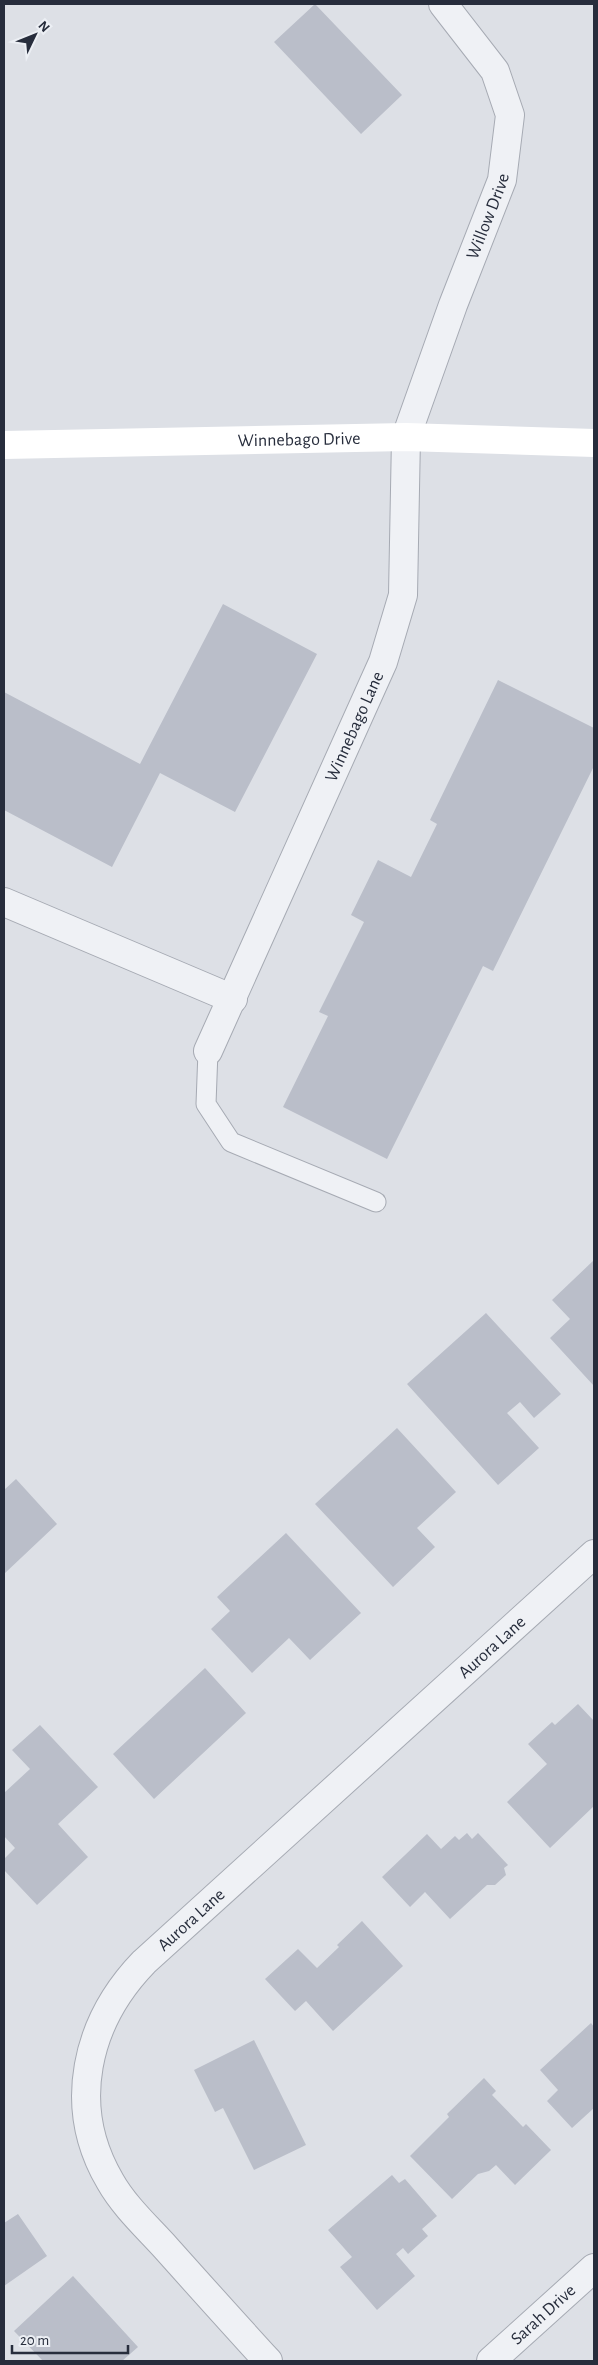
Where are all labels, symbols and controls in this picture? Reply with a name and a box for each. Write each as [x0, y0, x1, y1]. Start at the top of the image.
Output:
north arrow [10, 10, 60, 60]
text: N [35, 18, 52, 35]
street label: Willow Drive [464, 173, 513, 262]
street label: Winnebago Drive [237, 430, 361, 450]
street label: Winnebago Lane [322, 669, 388, 785]
street label: Aurora Lane [455, 1613, 529, 1682]
street label: Aurora Lane [155, 1885, 229, 1955]
street label: Sarah Drive [508, 2281, 579, 2348]
scale bar [12, 2322, 129, 2354]
text: 20 m [20, 2333, 49, 2348]

